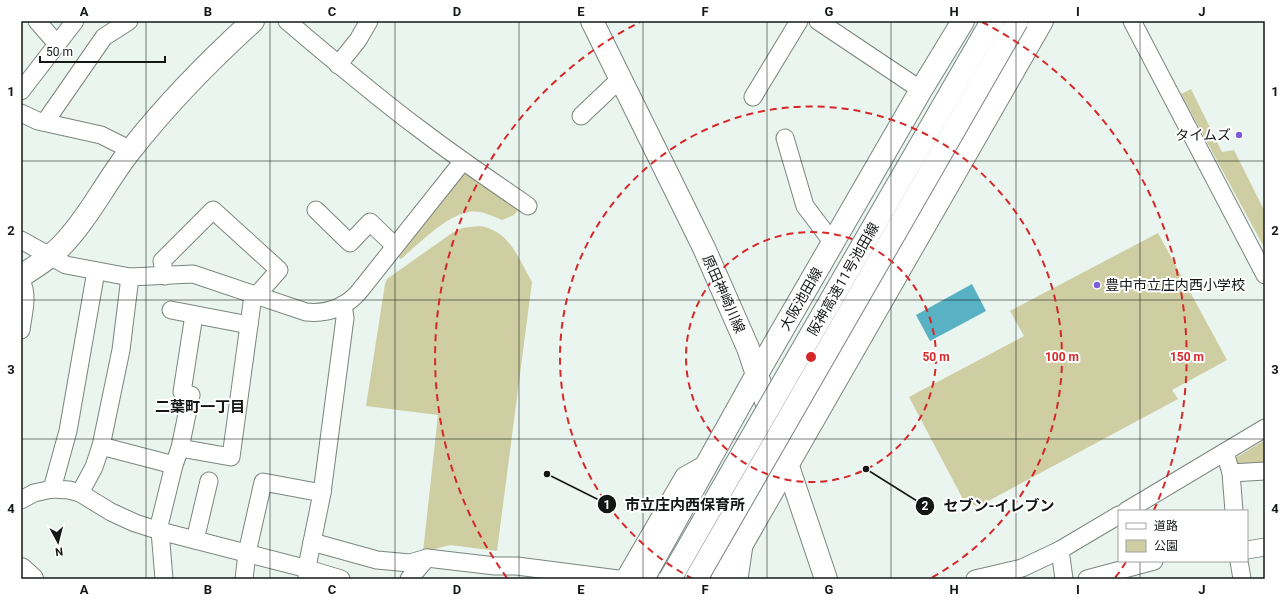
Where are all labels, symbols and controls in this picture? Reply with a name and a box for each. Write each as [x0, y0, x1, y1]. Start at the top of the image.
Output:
text: A [80, 4, 89, 19]
text: B [204, 4, 212, 19]
text: C [328, 4, 337, 19]
text: D [453, 4, 461, 19]
text: E [577, 4, 585, 19]
text: F [701, 4, 709, 19]
text: G [825, 4, 834, 19]
text: H [949, 4, 959, 19]
text: I [1076, 4, 1080, 19]
text: J [1198, 4, 1206, 19]
scale bar [40, 38, 165, 64]
text: 50 m [46, 45, 73, 59]
text: 1 [7, 84, 15, 99]
text: 1 [1271, 84, 1279, 99]
place label: タイムズ [1175, 127, 1231, 143]
marker: タイムズ [1234, 130, 1244, 140]
street label: 阪神高速11号池田線 [804, 220, 882, 338]
text: 2 [7, 223, 15, 238]
text: 2 [1271, 223, 1279, 238]
street label: 原田神崎川線 [700, 252, 748, 336]
street label: 大阪池田線 [777, 265, 825, 333]
place label: 豊中市立庄内西小学校 [1105, 277, 1245, 293]
marker: 豊中市立庄内西小学校 [1092, 280, 1102, 290]
centre of rings [804, 350, 818, 364]
text: 50 m [922, 350, 950, 364]
text: 100 m [1045, 350, 1079, 364]
text: 150 m [1170, 350, 1204, 364]
text: 3 [7, 362, 15, 377]
text: 3 [1271, 362, 1279, 377]
district label: 二葉町一丁目 [155, 398, 245, 416]
callout: 市立庄内西保育所 [597, 491, 753, 518]
callout: セブン-イレブン [915, 492, 1062, 519]
text: 市立庄内西保育所 [625, 496, 745, 514]
text: セブン-イレブン [944, 497, 1054, 515]
text: 1 [604, 498, 610, 512]
text: 2 [922, 499, 929, 513]
text: 4 [7, 501, 15, 516]
text: 4 [1271, 501, 1279, 516]
legend [1118, 510, 1248, 562]
text: 道路 [1154, 519, 1178, 533]
north arrow [38, 522, 78, 562]
text: 公園 [1154, 539, 1178, 553]
text: N [54, 545, 64, 558]
text: A [80, 582, 89, 597]
text: B [204, 582, 212, 597]
text: C [328, 582, 337, 597]
text: D [453, 582, 461, 597]
text: E [577, 582, 585, 597]
text: F [701, 582, 709, 597]
text: G [825, 582, 834, 597]
text: H [949, 582, 959, 597]
text: I [1076, 582, 1080, 597]
text: J [1198, 582, 1206, 597]

